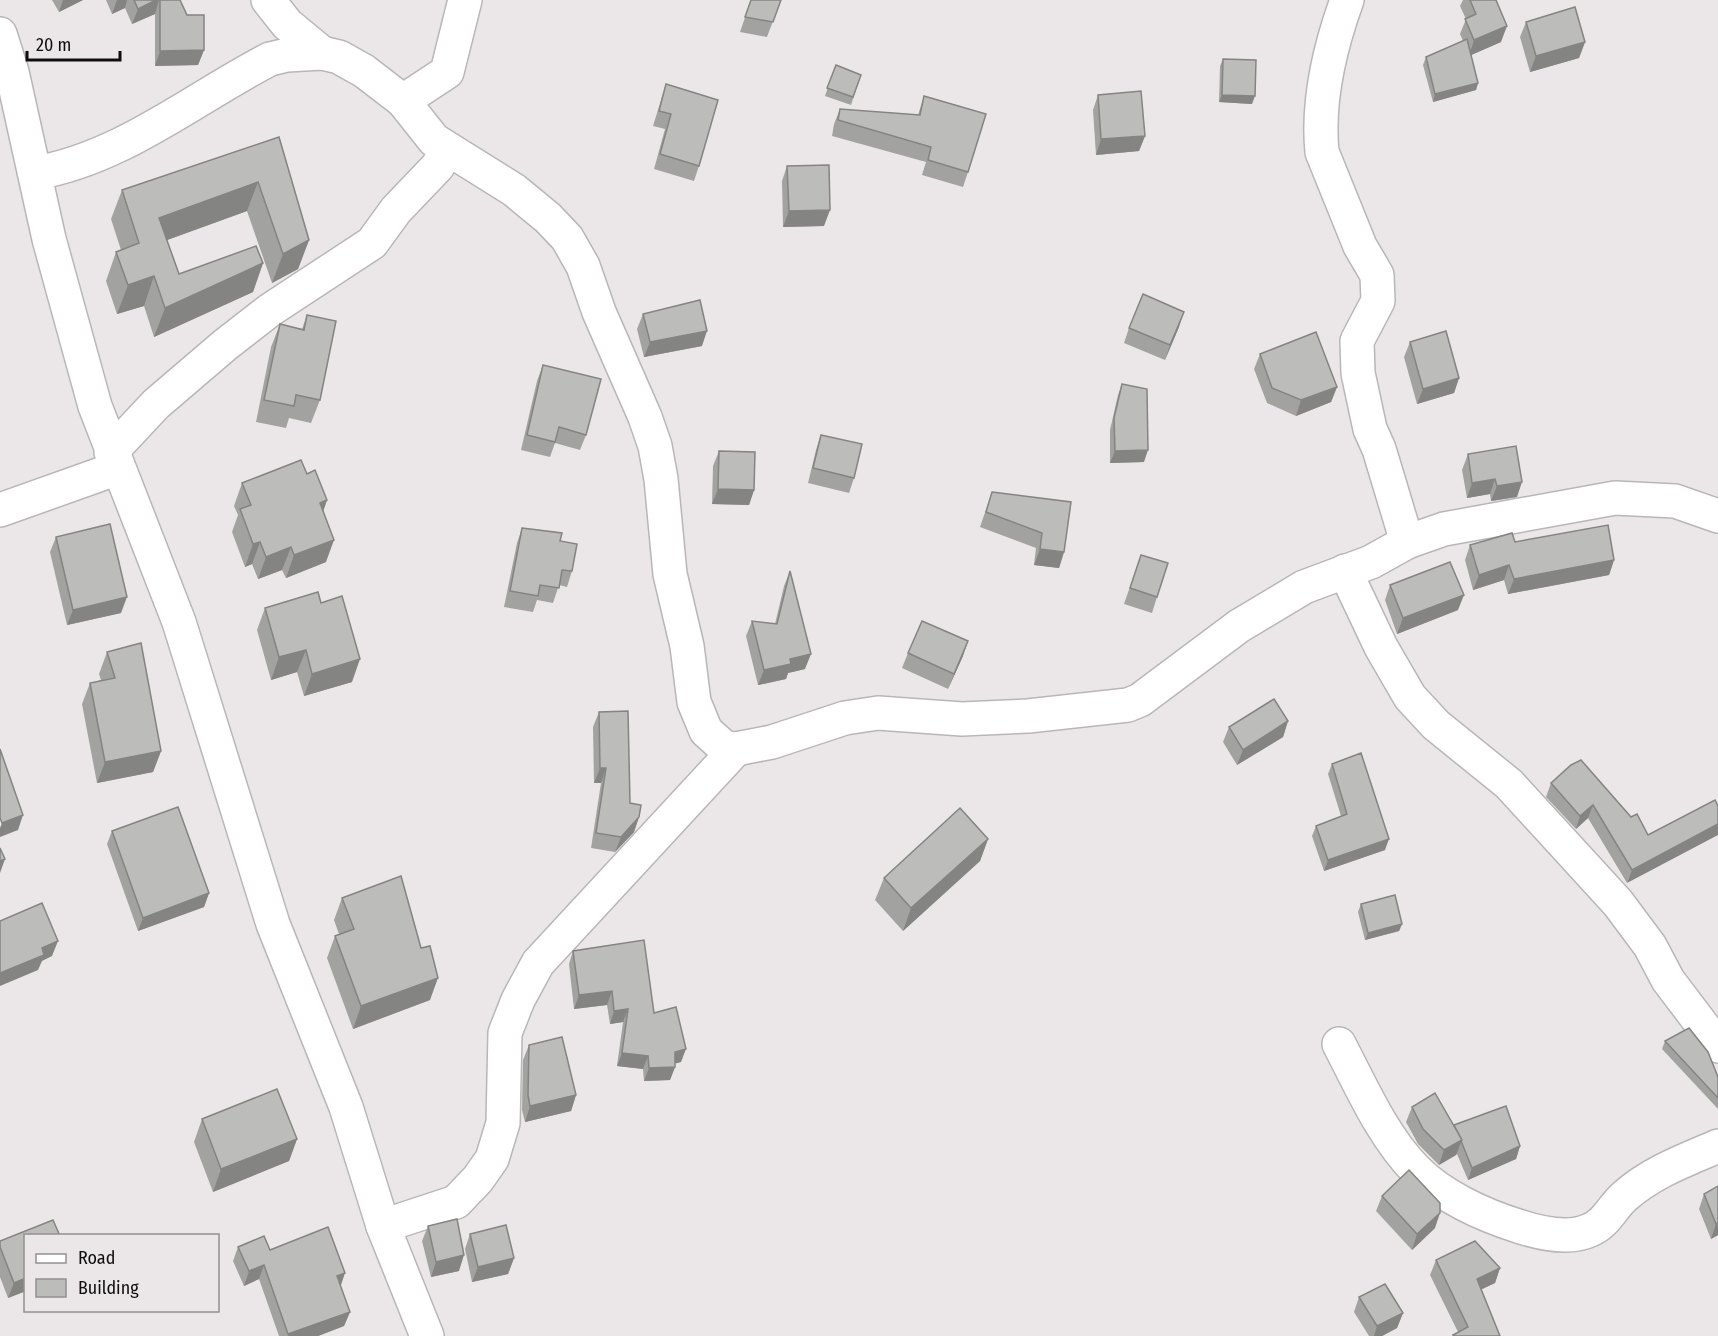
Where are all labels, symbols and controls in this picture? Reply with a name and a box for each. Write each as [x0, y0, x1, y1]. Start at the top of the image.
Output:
scale bar [27, 24, 120, 62]
text: 20 m [36, 34, 71, 56]
legend [24, 1234, 219, 1312]
text: Road [78, 1247, 115, 1269]
text: Building [78, 1277, 139, 1299]

